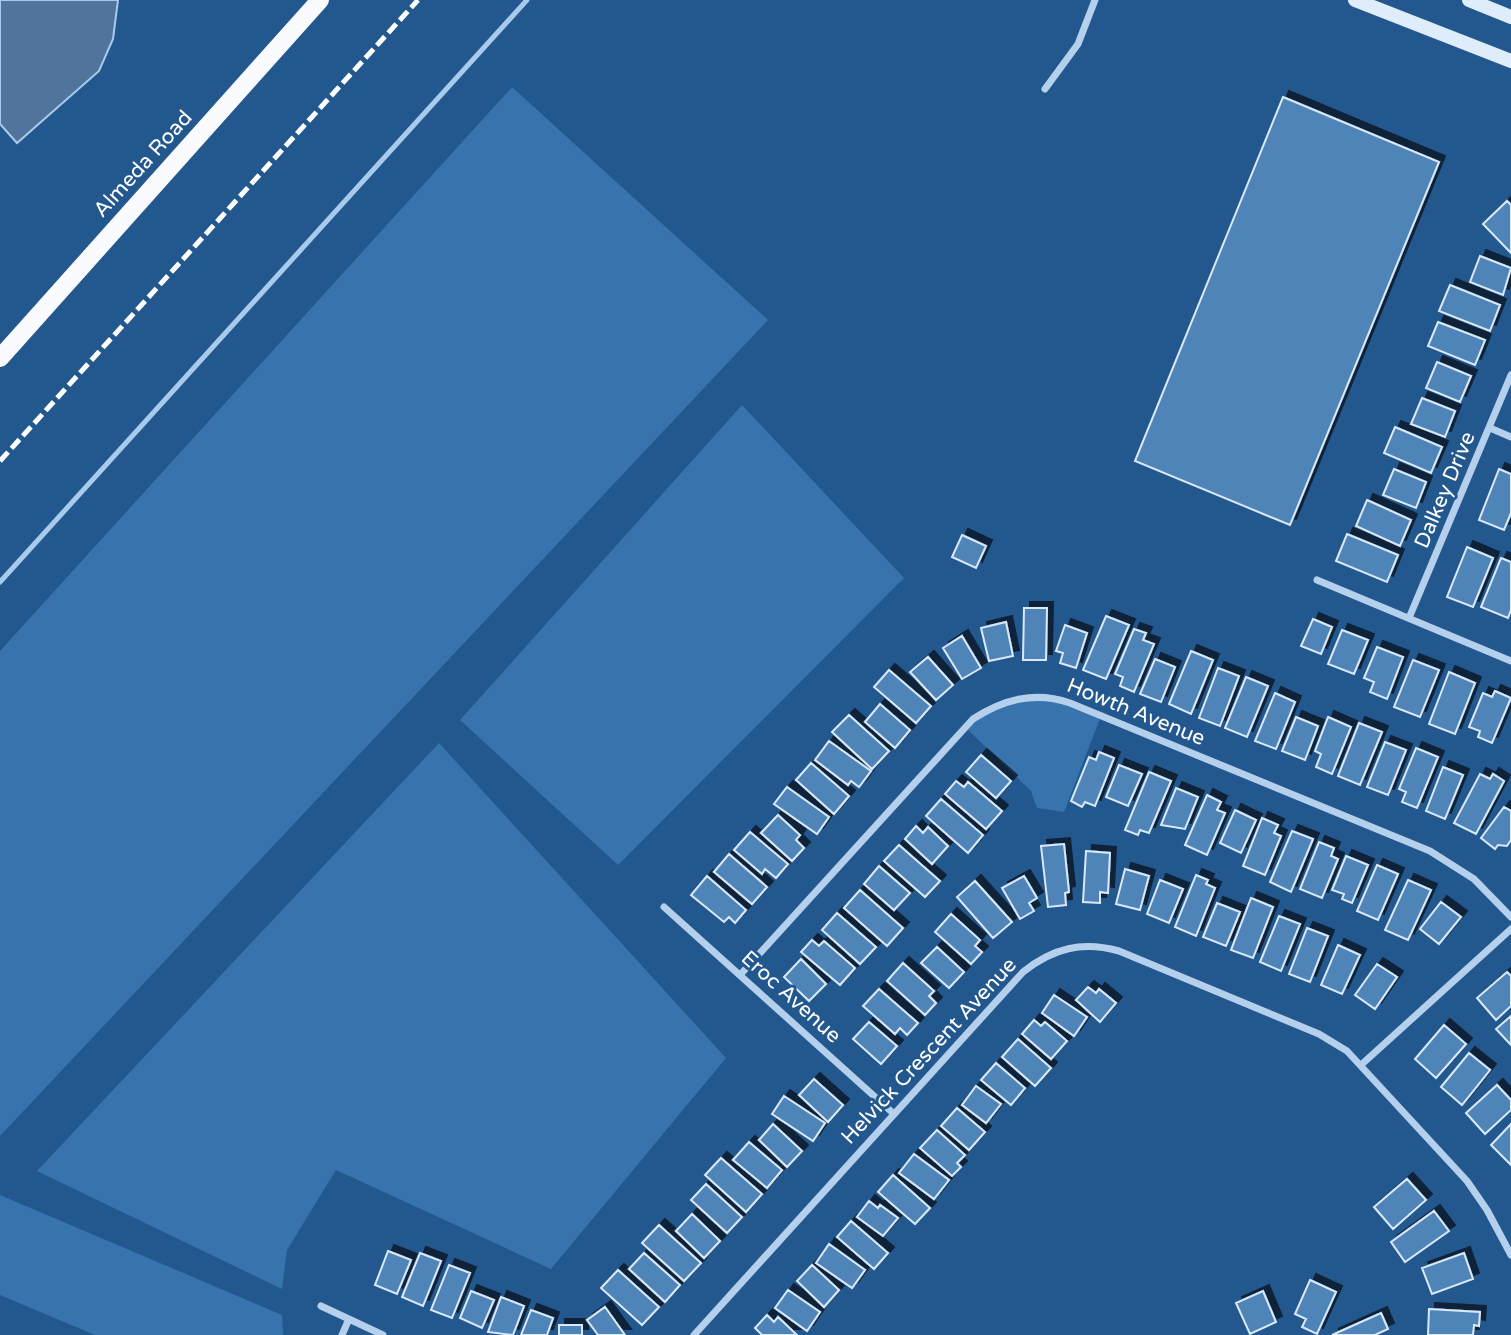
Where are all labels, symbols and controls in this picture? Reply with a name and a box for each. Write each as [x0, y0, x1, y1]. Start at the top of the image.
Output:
street label: Almeda Road [88, 105, 198, 223]
street label: Dalkey Drive [1409, 428, 1481, 552]
street label: Howth Avenue [1063, 673, 1209, 751]
street label: Eroc Avenue [736, 946, 846, 1048]
street label: Helvick Crescent Avenue [836, 953, 1022, 1149]

